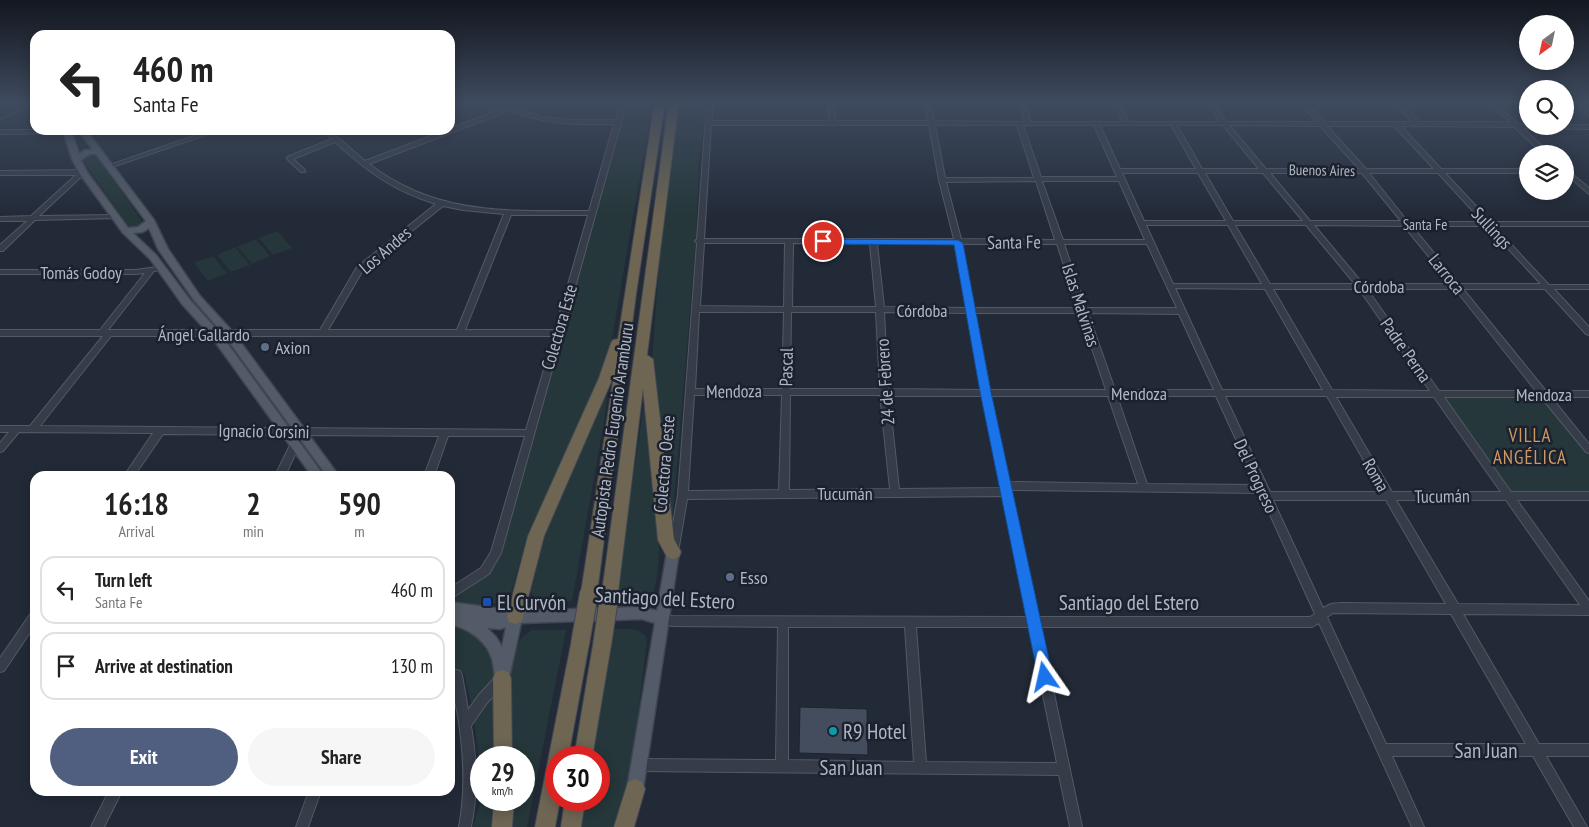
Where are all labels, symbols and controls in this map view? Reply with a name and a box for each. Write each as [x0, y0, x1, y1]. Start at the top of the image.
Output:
north arrow [1519, 15, 1574, 70]
map controls [1519, 15, 1574, 200]
text: 460 m [133, 46, 214, 92]
icon: left [50, 50, 115, 115]
button: search [1519, 80, 1574, 135]
text: Santa Fe [133, 90, 199, 118]
button: layers [1519, 145, 1574, 200]
street label: Buenos Aires [1289, 160, 1355, 180]
street label: Sullings [1467, 202, 1517, 254]
street label: Santa Fe [1403, 215, 1447, 234]
pin [802, 220, 844, 262]
street label: Los Andes [354, 221, 416, 279]
icon: arrive [809, 227, 837, 255]
street label: Santa Fe [987, 230, 1041, 254]
street label: Larroca [1424, 249, 1470, 299]
street label: Islas Malvinas [1057, 260, 1105, 350]
street label: Tomás Godoy [40, 261, 122, 284]
street label: Córdoba [1353, 275, 1405, 298]
street label: Colectora Este [536, 282, 582, 372]
street label: Córdoba [896, 299, 948, 322]
street label: Padre Perna [1375, 313, 1437, 387]
street label: Autopista Pedro Eugenio Aramburu [586, 321, 638, 539]
street label: Ángel Gallardo [158, 323, 250, 346]
place label: Axion [275, 336, 310, 359]
street label: 24 de Febrero [870, 338, 900, 426]
marker: Axion [259, 341, 271, 353]
street label: Pascal [774, 347, 798, 387]
street label: Mendoza [706, 379, 762, 403]
street label: Mendoza [1111, 382, 1167, 405]
street label: Mendoza [1516, 383, 1572, 406]
street label: Colectora Oeste [648, 414, 680, 514]
street label: Ignacio Corsini [218, 419, 310, 443]
district label: VILLA ANGÉLICA [1493, 423, 1567, 469]
street label: Del Progreso [1229, 435, 1283, 517]
street label: Roma [1357, 454, 1395, 496]
street label: Tucumán [817, 482, 873, 505]
text: 16:18 [104, 484, 169, 523]
text: 2 [246, 484, 261, 523]
text: 590 [338, 484, 381, 523]
street label: Tucumán [1414, 484, 1470, 508]
text: Arrival [118, 521, 155, 541]
text: min [243, 521, 264, 541]
text: m [354, 521, 365, 541]
place label: Esso [740, 566, 768, 589]
text: Turn left [95, 568, 152, 592]
marker: Esso [724, 571, 736, 583]
icon: left [52, 576, 80, 604]
text: 460 m [391, 578, 433, 602]
street label: Santiago del Estero [594, 581, 736, 615]
place label: El Curvón [497, 589, 566, 616]
street label: Santiago del Estero [1059, 589, 1199, 616]
text: Santa Fe [95, 592, 143, 612]
marker: El Curvón [481, 596, 493, 608]
position arrow [1018, 650, 1070, 702]
icon: arrive [52, 652, 80, 680]
text: Arrive at destination [95, 654, 233, 678]
text: 130 m [391, 654, 433, 678]
place label: R9 Hotel [843, 718, 907, 745]
marker: R9 Hotel [827, 725, 839, 737]
button: Exit [50, 728, 238, 786]
button: Share [248, 728, 435, 786]
street label: San Juan [1455, 737, 1517, 764]
speed limit sign: 30 [545, 746, 610, 811]
street label: San Juan [820, 754, 882, 781]
text: 29 [491, 756, 514, 788]
text: km/h [492, 783, 513, 798]

